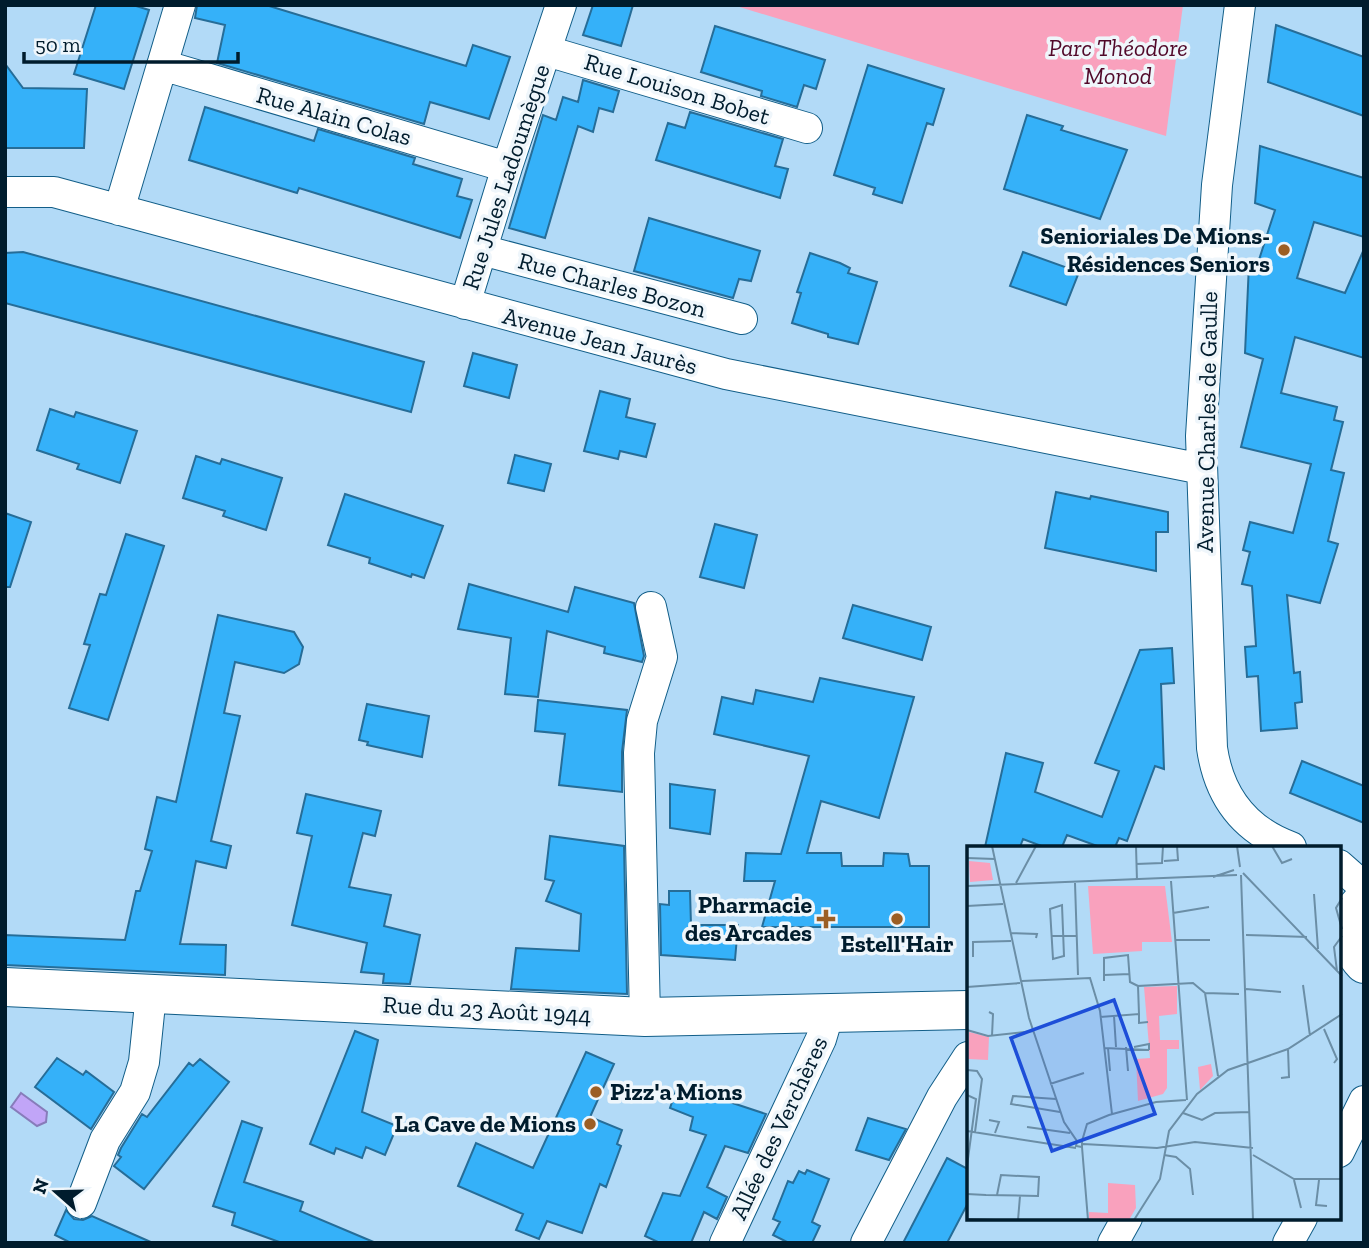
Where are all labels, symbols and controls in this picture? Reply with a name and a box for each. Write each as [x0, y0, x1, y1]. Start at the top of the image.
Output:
scale bar [24, 21, 238, 65]
text: 50 m [35, 32, 81, 57]
park label: Parc Théodore Monod [1048, 33, 1188, 90]
street label: Rue Louison Bobet [581, 47, 773, 131]
street label: Rue Jules Ladoumègue [455, 60, 556, 293]
street label: Rue Alain Colas [253, 80, 415, 152]
place label: Senioriales De Mions- Résidences Seniors [1040, 221, 1270, 278]
marker: Senioriales De Mions- Résidences Seniors [1276, 242, 1292, 258]
street label: Rue Charles Bozon [515, 246, 709, 324]
street label: Avenue Charles de Gaulle [1190, 291, 1223, 553]
street label: Avenue Jean Jaurès [500, 301, 701, 380]
inset map [967, 846, 1341, 1220]
place label: Pharmacie des Arcades [685, 890, 812, 947]
marker: Pharmacie des Arcades [818, 911, 834, 927]
marker: Estell'Hair [889, 911, 905, 927]
place label: Estell'Hair [840, 929, 954, 958]
street label: Rue du 23 Août 1944 [382, 990, 592, 1029]
street label: Allée des Verchères [723, 1032, 834, 1224]
place label: Pizz'a Mions [610, 1077, 742, 1106]
marker: Pizz'a Mions [588, 1084, 604, 1100]
place label: La Cave de Mions [394, 1109, 576, 1138]
marker: La Cave de Mions [582, 1116, 598, 1132]
north arrow [21, 1157, 91, 1227]
text: N [27, 1176, 54, 1197]

